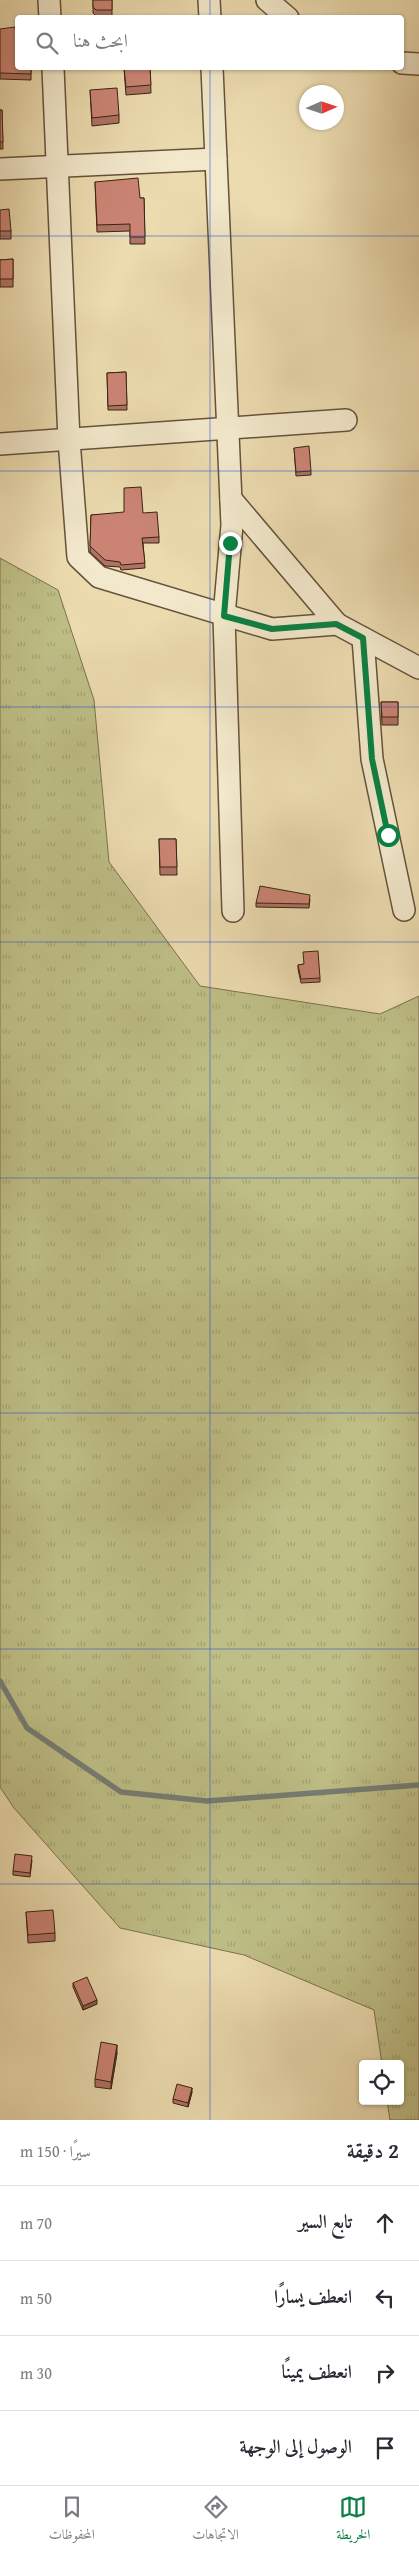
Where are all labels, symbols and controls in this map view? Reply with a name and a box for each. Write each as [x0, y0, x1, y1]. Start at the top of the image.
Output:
search box [15, 15, 404, 70]
text: ابحث هنا [73, 26, 128, 54]
icon: search [33, 29, 61, 57]
north arrow [299, 85, 344, 130]
route end [219, 532, 242, 555]
route start [377, 824, 400, 847]
map controls [359, 2060, 404, 2105]
button: locate [359, 2060, 404, 2105]
text: 2 دقيقة [347, 2135, 399, 2166]
text: سيرًا · 150 m [20, 2139, 91, 2163]
text: تابع السير [298, 2207, 352, 2235]
icon: ahead [371, 2209, 399, 2237]
text: 70 m [20, 2211, 52, 2235]
text: انعطف يسارًا [274, 2282, 352, 2310]
icon: left [371, 2284, 399, 2312]
text: 50 m [20, 2286, 52, 2310]
text: انعطف يمينًا [282, 2357, 352, 2385]
icon: right [371, 2359, 399, 2387]
text: 30 m [20, 2361, 52, 2385]
text: الوصول إلى الوجهة [240, 2432, 352, 2460]
icon: arrive [371, 2434, 399, 2462]
tab: المحفوظات [49, 2493, 95, 2548]
tab: الاتجاهات [192, 2493, 239, 2548]
tab: الخريطة [336, 2493, 370, 2548]

